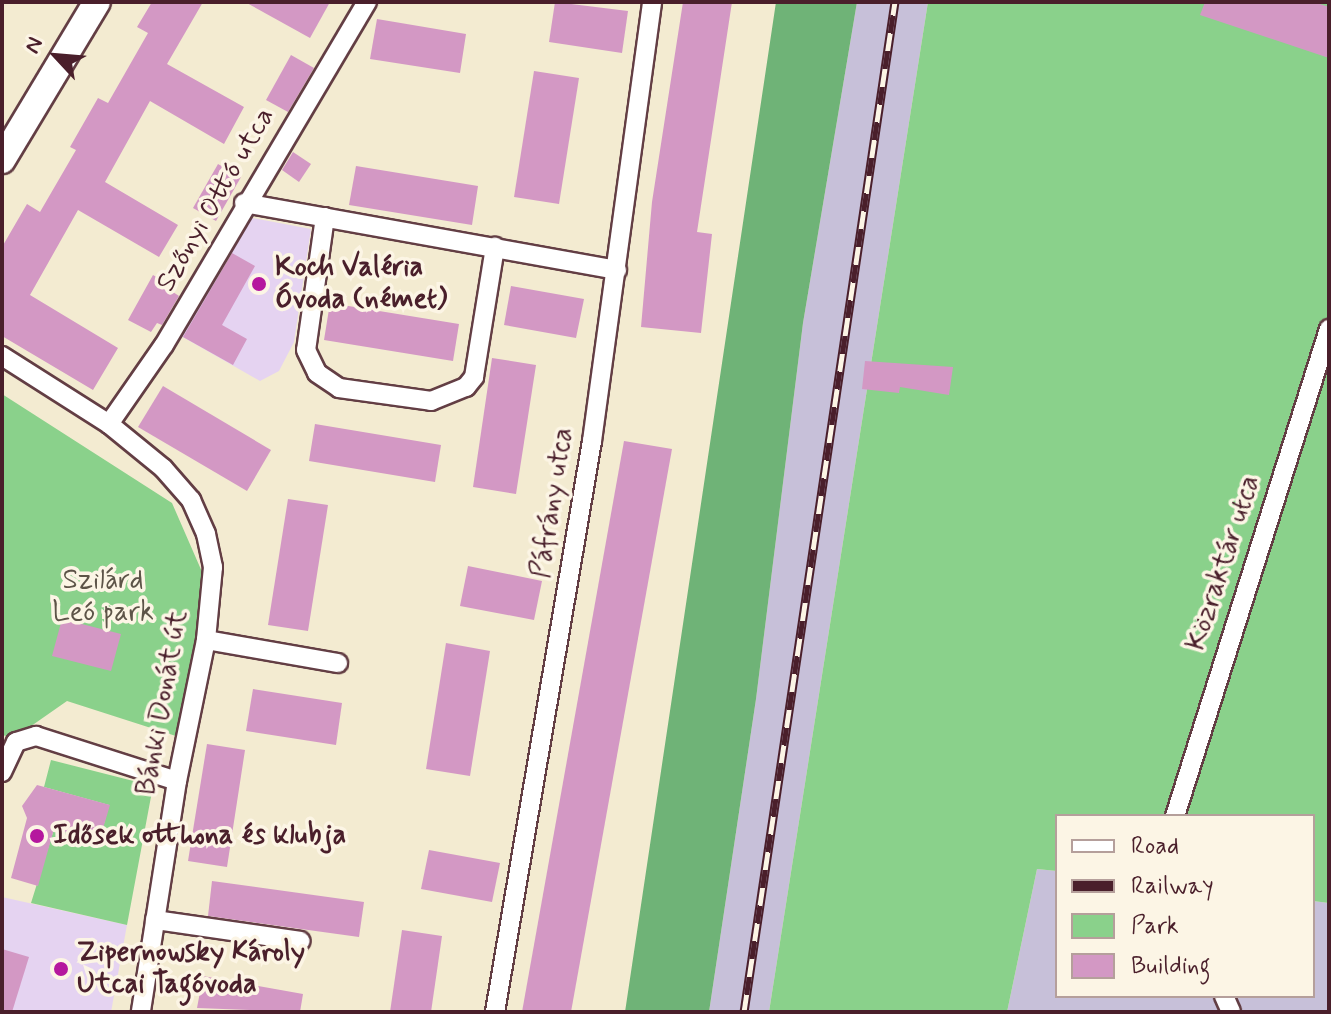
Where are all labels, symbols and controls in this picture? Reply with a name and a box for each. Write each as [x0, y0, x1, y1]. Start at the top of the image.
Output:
north arrow [16, 16, 96, 96]
text: N [19, 33, 50, 58]
street label: Szőnyi Ottó utca [150, 102, 282, 298]
place label: Koch Valéria Óvoda (német) [275, 251, 447, 317]
marker: Koch Valéria Óvoda (német) [250, 275, 268, 293]
street label: Páfrány utca [524, 422, 582, 584]
street label: Közraktár utca [1179, 467, 1269, 659]
park label: Szilárd Leó park [52, 564, 154, 630]
street label: Bánki Donát út [130, 607, 196, 799]
legend [1055, 814, 1315, 998]
place label: Idősek otthona és klubja [53, 819, 346, 853]
marker: Idősek otthona és klubja [28, 827, 46, 845]
text: Road [1131, 831, 1179, 862]
text: Railway [1131, 871, 1214, 902]
text: Park [1131, 911, 1179, 942]
place label: Zipernowsky Károly Utcai Tagóvoda [77, 936, 308, 1002]
text: Building [1131, 951, 1211, 982]
marker: Zipernowsky Károly Utcai Tagóvoda [52, 960, 70, 978]

